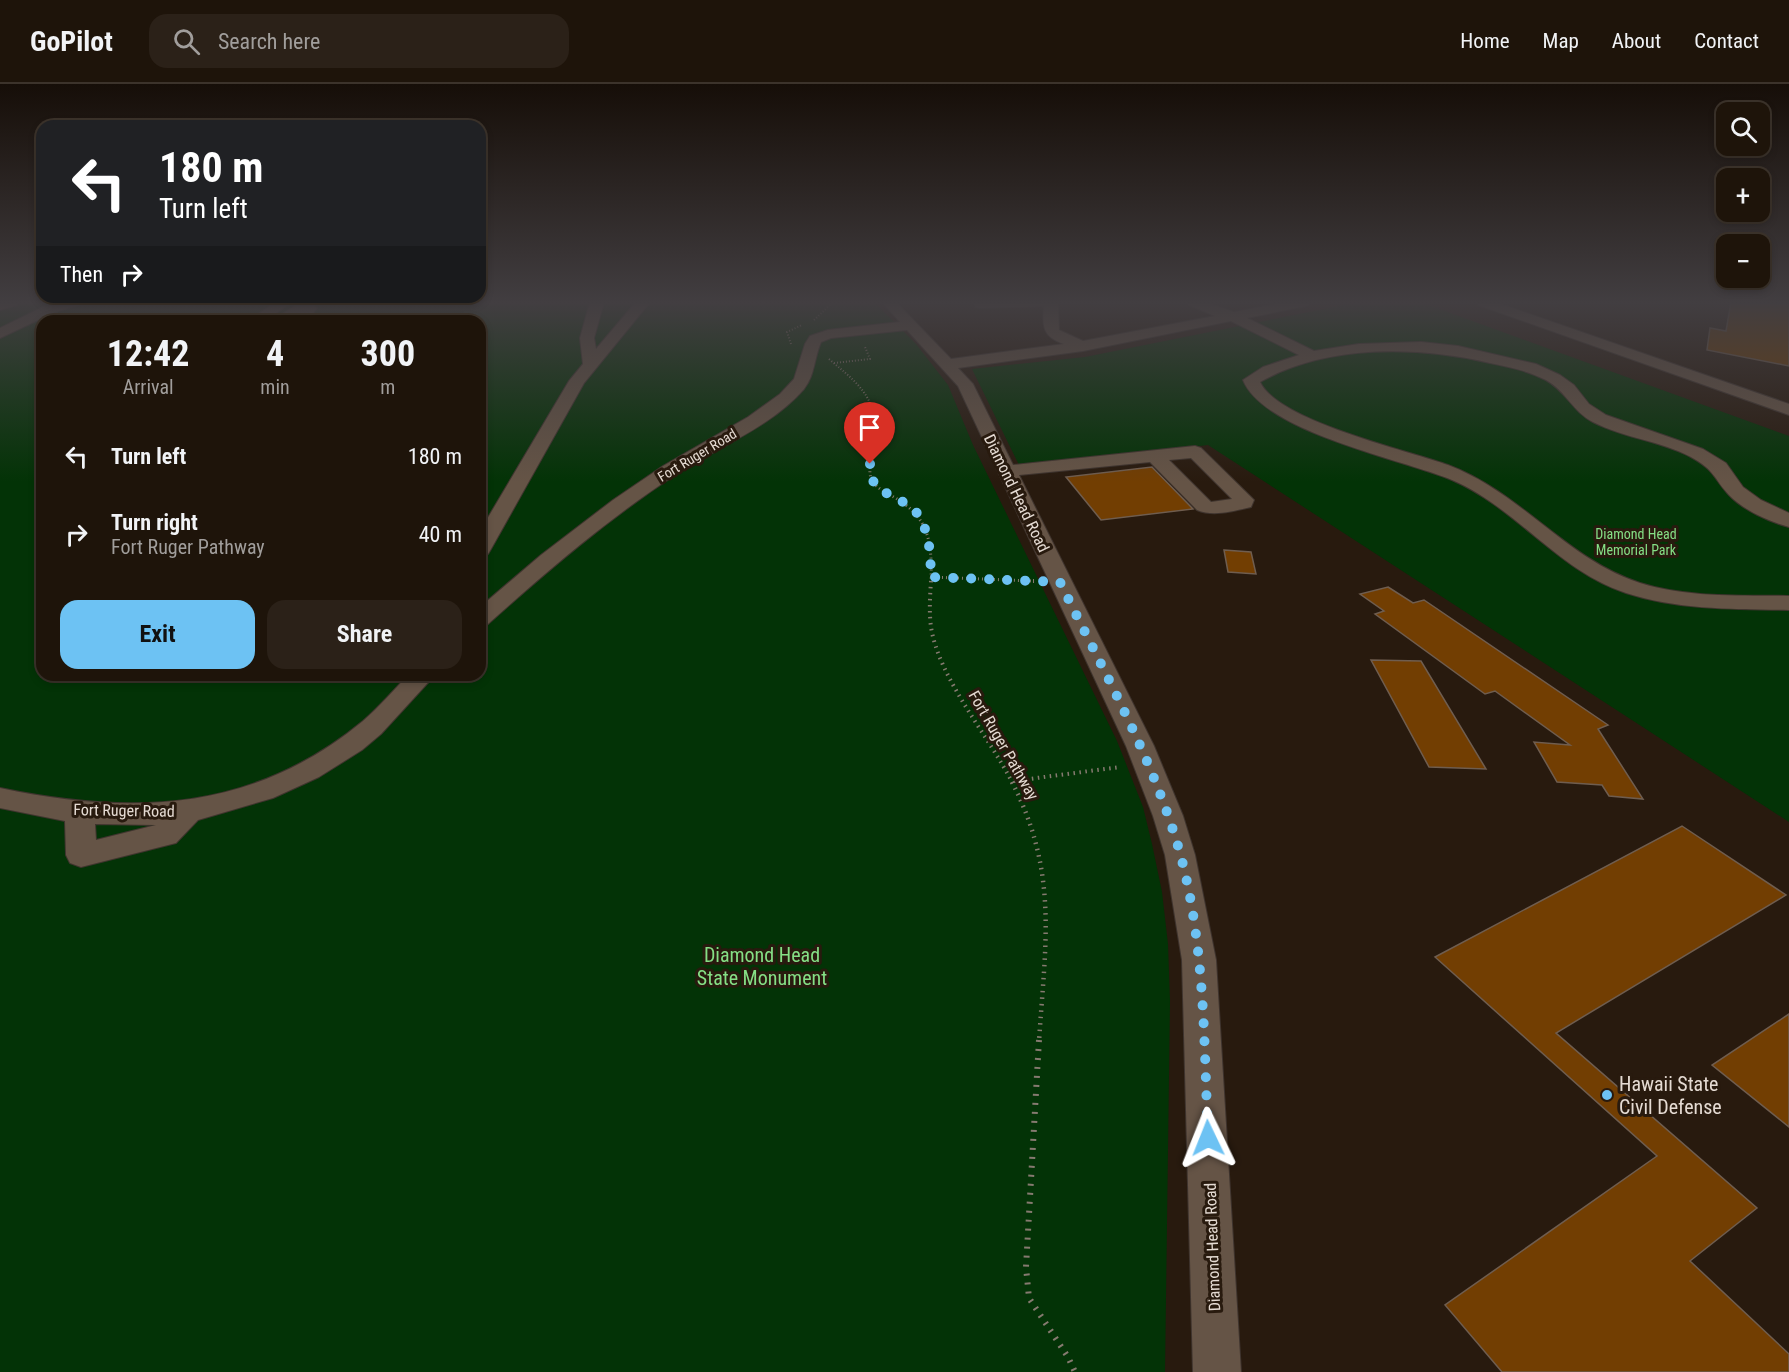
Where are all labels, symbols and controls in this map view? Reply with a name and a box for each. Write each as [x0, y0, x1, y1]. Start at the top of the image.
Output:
search box [149, 14, 569, 68]
text: GoPilot [30, 25, 113, 58]
icon: search [170, 25, 203, 58]
text: Search here [218, 29, 320, 54]
text: Home [1460, 29, 1510, 53]
text: Map [1543, 29, 1579, 53]
text: About [1612, 29, 1661, 53]
text: Contact [1694, 29, 1759, 53]
map controls [1716, 102, 1770, 288]
button: search [1716, 102, 1770, 156]
text: 180 m [159, 143, 264, 192]
icon: left [60, 144, 138, 222]
button: + [1716, 168, 1770, 222]
text: Turn left [159, 193, 248, 225]
button: − [1716, 234, 1770, 288]
icon: right [115, 258, 148, 291]
text: Then [60, 262, 103, 287]
text: 12:42 [107, 333, 189, 375]
text: 4 [266, 333, 284, 375]
text: 300 [361, 333, 415, 375]
text: Arrival [123, 375, 174, 399]
text: min [260, 375, 290, 399]
text: m [380, 375, 395, 399]
pin [844, 402, 895, 464]
icon: arrive [853, 411, 886, 444]
street label: Fort Ruger Road [655, 425, 739, 485]
street label: Diamond Head Road [980, 431, 1053, 555]
icon: left [60, 440, 93, 473]
text: Turn left [111, 444, 186, 469]
text: 180 m [408, 444, 462, 469]
text: Turn right [111, 510, 198, 535]
icon: right [60, 518, 93, 551]
text: 40 m [419, 522, 462, 547]
park label: Diamond Head Memorial Park [1595, 526, 1677, 558]
text: Fort Ruger Pathway [111, 535, 265, 559]
button: Exit [60, 600, 255, 669]
button: Share [267, 600, 462, 669]
street label: Fort Ruger Pathway [965, 687, 1043, 804]
street label: Fort Ruger Road [73, 800, 175, 821]
park label: Diamond Head State Monument [697, 943, 827, 990]
place label: Hawaii State Civil Defense [1619, 1072, 1722, 1119]
marker: Hawaii State Civil Defense [1600, 1088, 1614, 1102]
position arrow [1176, 1106, 1240, 1170]
street label: Diamond Head Road [1201, 1182, 1224, 1312]

